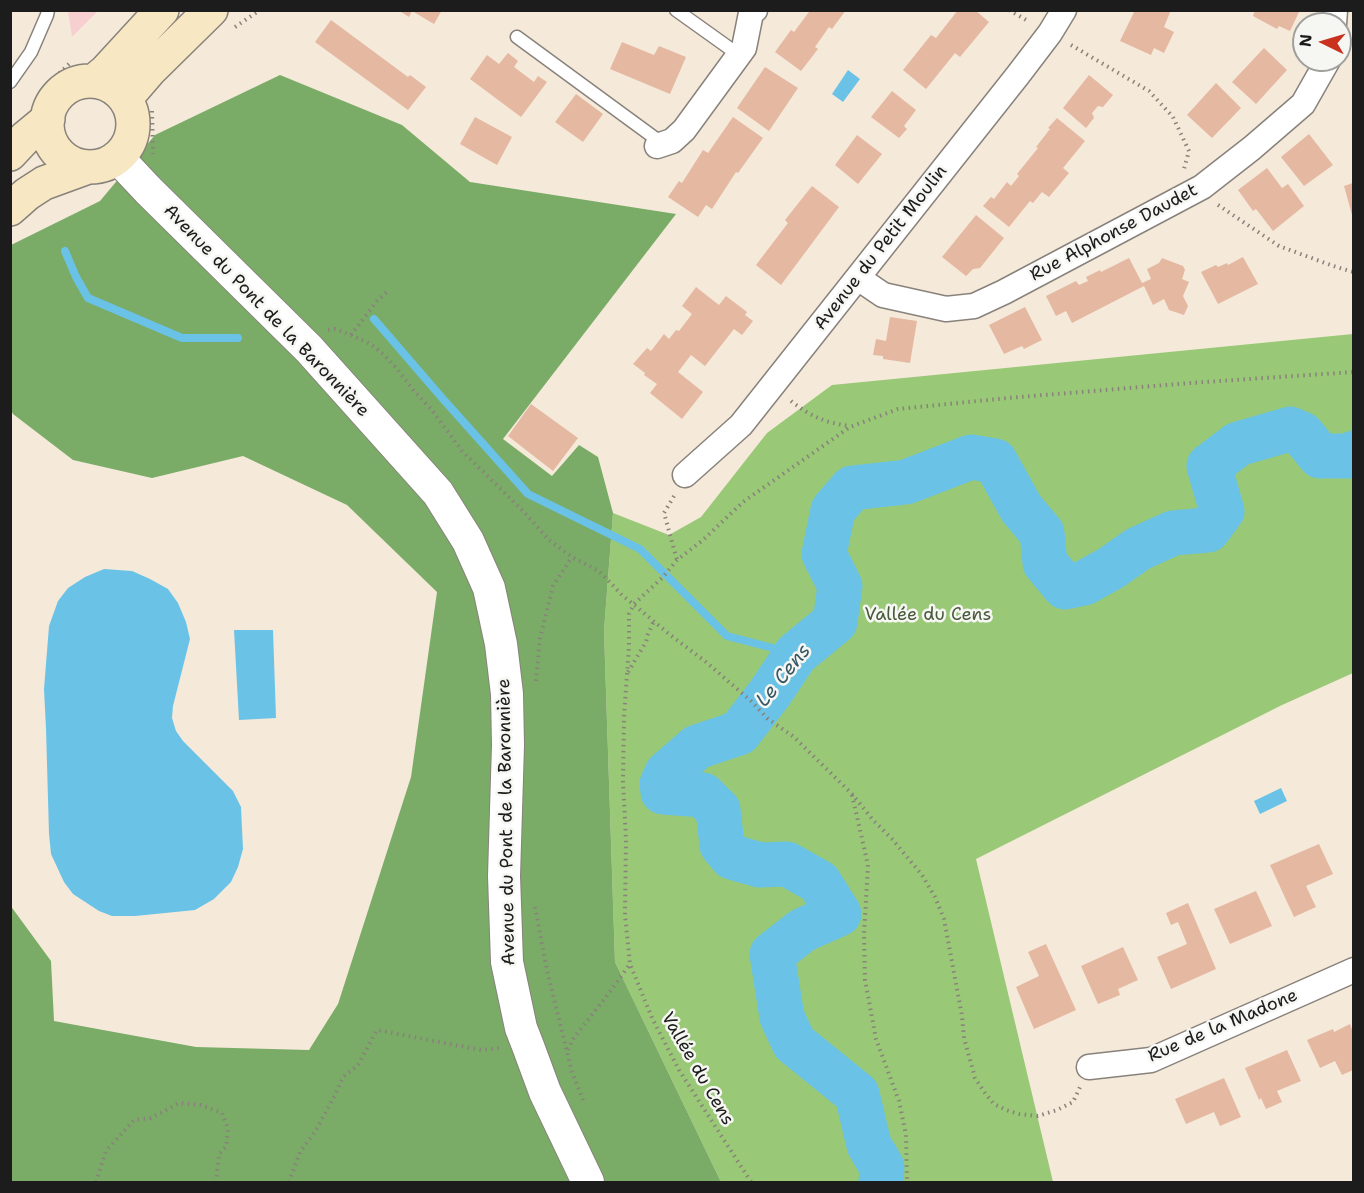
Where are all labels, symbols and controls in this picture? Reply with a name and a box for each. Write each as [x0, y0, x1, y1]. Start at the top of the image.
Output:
north arrow [1292, 12, 1352, 72]
text: N [1295, 33, 1317, 48]
street label: Avenue du Petit Moulin [810, 161, 952, 335]
street label: Rue Alphonse Daudet [1027, 180, 1201, 286]
street label: Avenue du Pont de la Baronnière [159, 200, 373, 422]
park label: Vallée du Cens [865, 604, 991, 626]
water label: Le Cens [751, 640, 817, 712]
street label: Avenue du Pont de la Baronnière [494, 678, 520, 966]
street label: Rue de la Madone [1145, 985, 1301, 1067]
street label: Vallée du Cens [656, 1009, 738, 1129]

